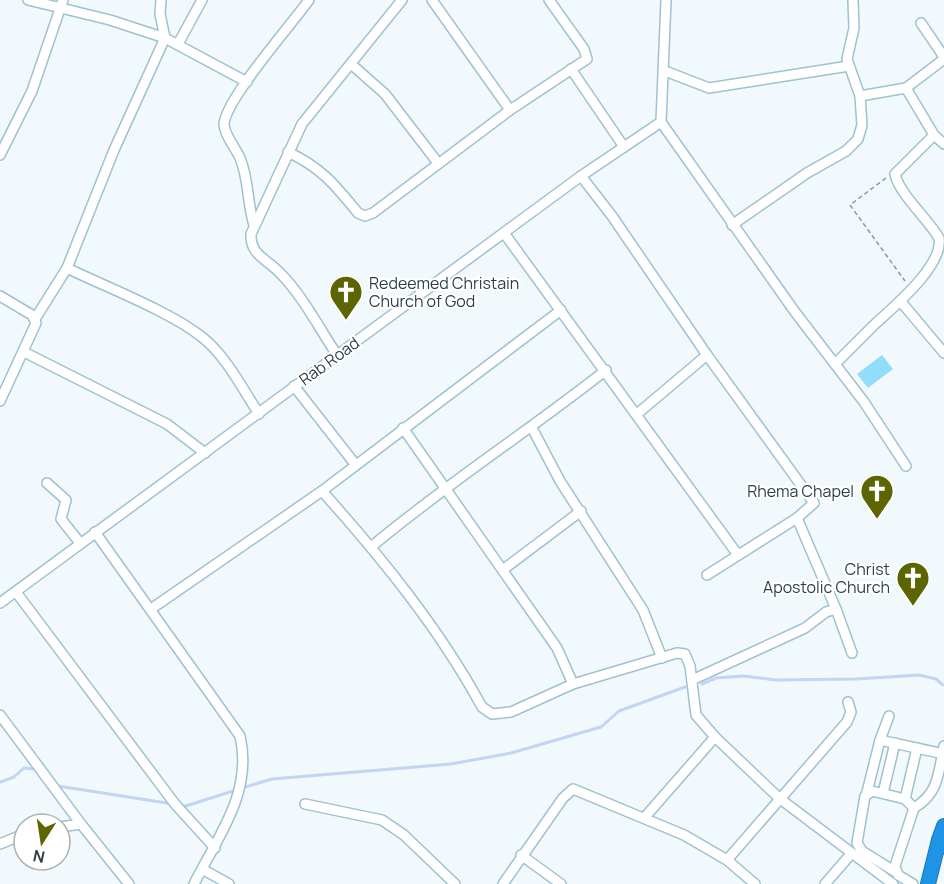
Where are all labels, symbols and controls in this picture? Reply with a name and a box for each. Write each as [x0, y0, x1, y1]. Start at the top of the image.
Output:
place label: Redeemed Christain Church of God [369, 272, 519, 312]
church icon: Redeemed Christain Church of God [328, 274, 364, 321]
street label: Rab Road [294, 332, 364, 390]
church icon: Rhema Chapel [859, 473, 895, 520]
place label: Rhema Chapel [747, 480, 854, 502]
place label: Christ Apostolic Church [763, 558, 890, 598]
church icon: Christ Apostolic Church [895, 560, 931, 607]
north arrow [12, 812, 72, 872]
text: N [31, 845, 47, 869]

